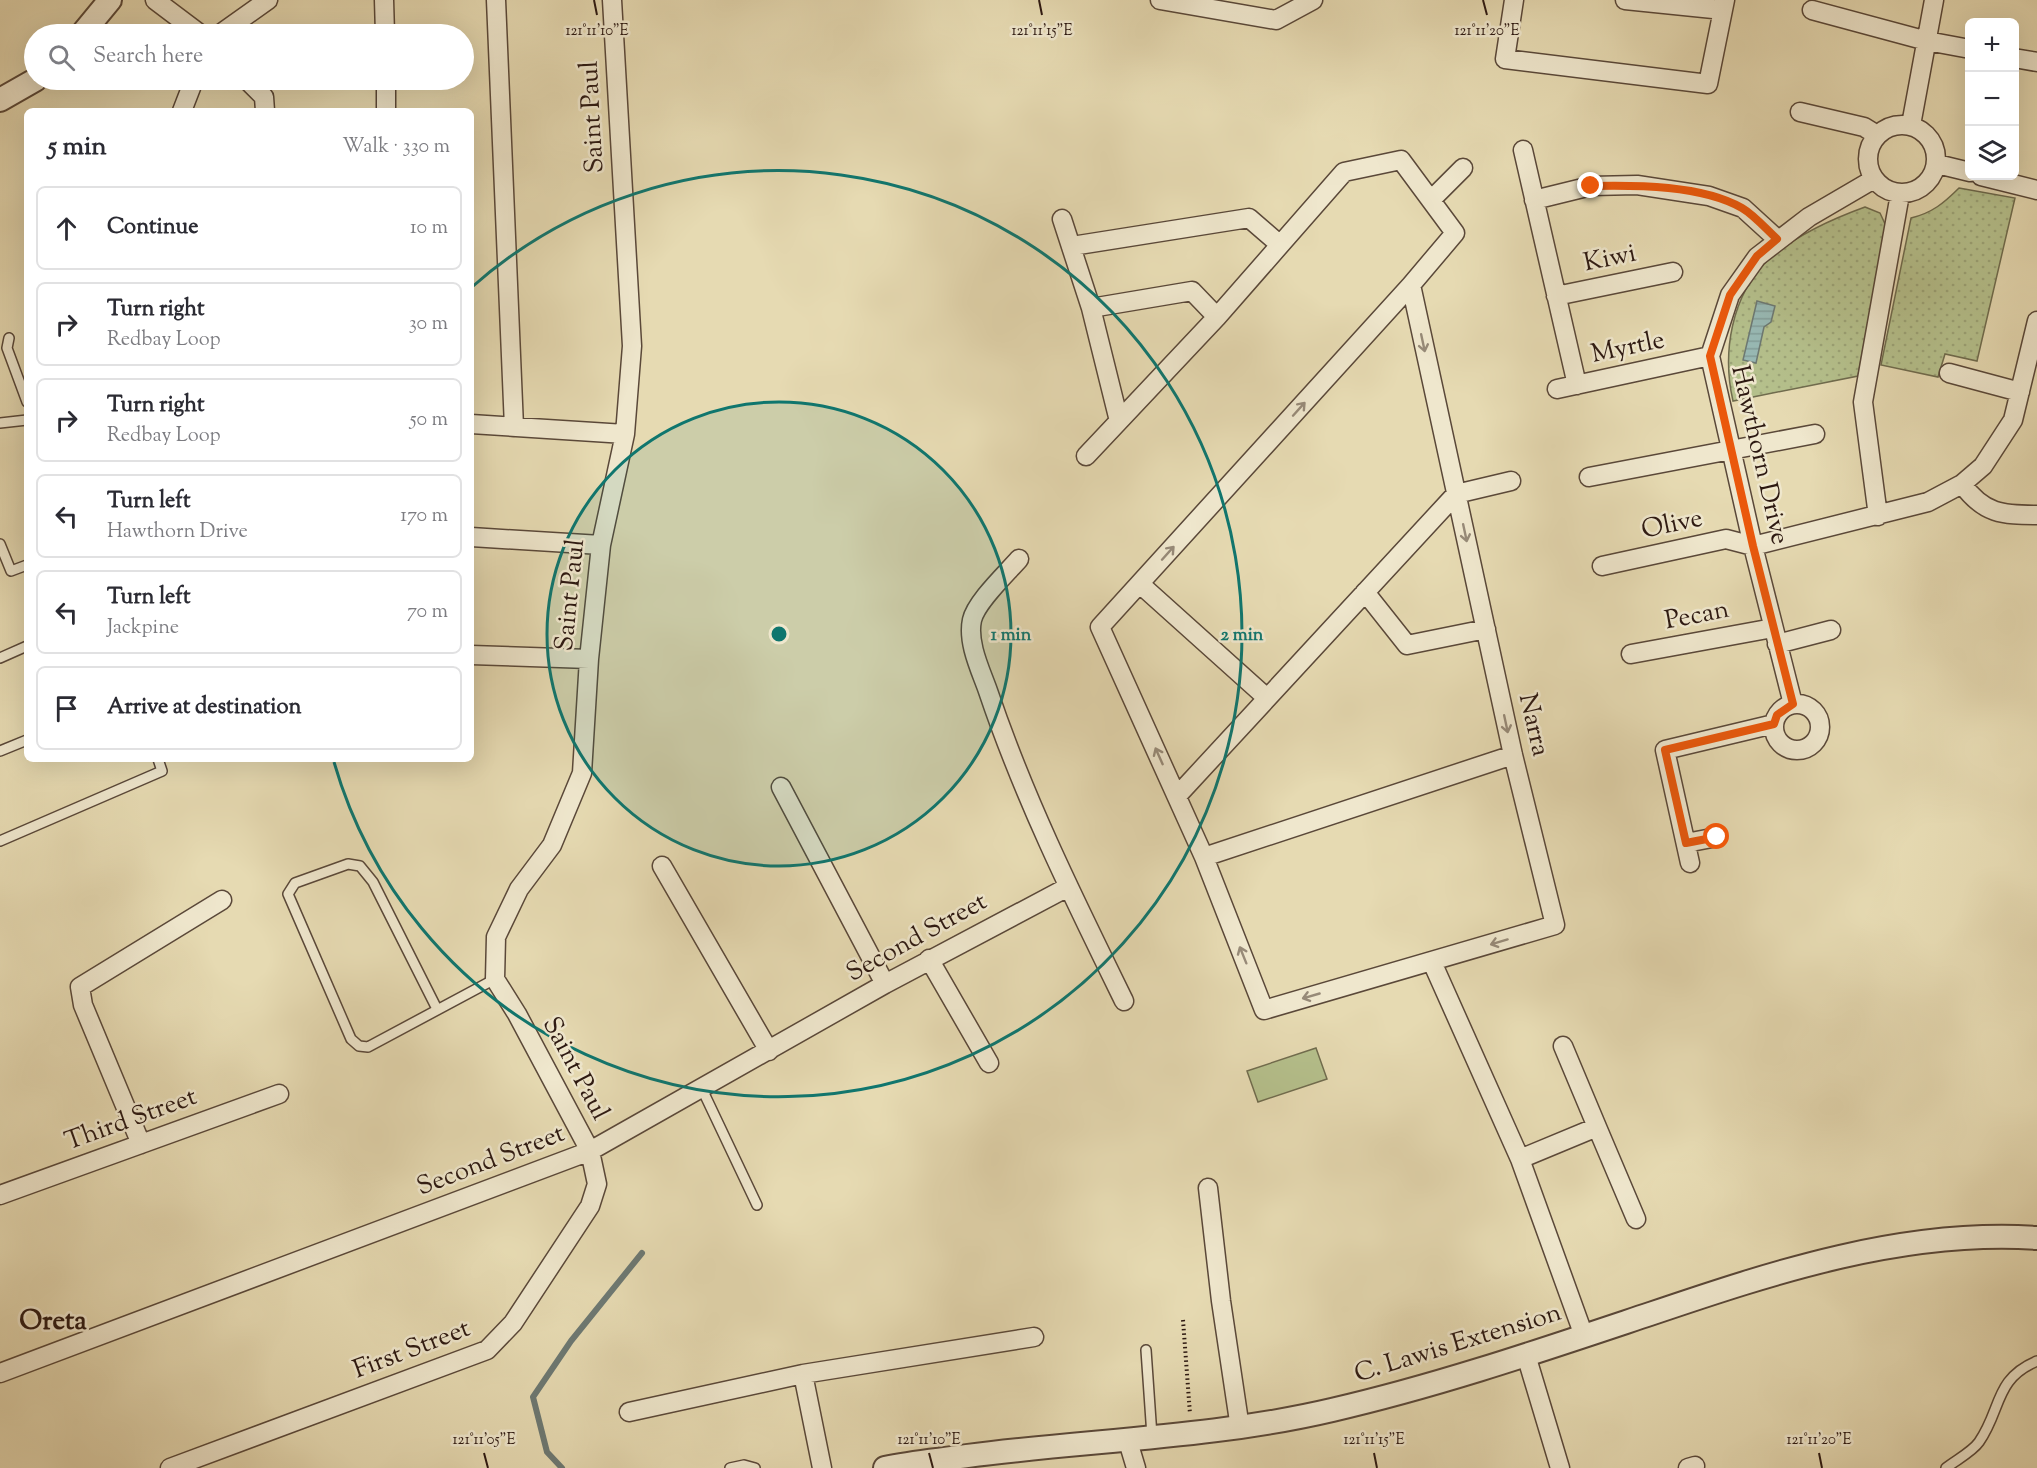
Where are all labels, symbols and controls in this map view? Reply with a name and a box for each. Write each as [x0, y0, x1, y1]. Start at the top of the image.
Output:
map controls [1965, 18, 2019, 180]
button: + [1965, 18, 2019, 72]
text: 121°11'10"E [565, 21, 629, 42]
text: 121°11'15"E [1012, 21, 1073, 42]
text: 121°11'20"E [1454, 21, 1520, 42]
search box [24, 24, 474, 90]
icon: search [45, 41, 78, 74]
text: Search here [93, 41, 203, 73]
street label: Saint Paul [572, 60, 614, 174]
button: − [1965, 72, 2019, 126]
button: layers [1965, 126, 2019, 180]
text: 5 min [48, 129, 107, 166]
text: Walk · 330 m [342, 133, 450, 162]
route end [1577, 172, 1603, 198]
icon: ahead [50, 212, 83, 245]
text: Continue [107, 212, 198, 244]
text: 10 m [410, 214, 448, 243]
street label: Kiwi [1580, 235, 1640, 283]
text: Turn right [107, 294, 204, 326]
icon: right [50, 308, 83, 341]
text: 30 m [409, 310, 448, 339]
street label: Myrtle [1588, 322, 1668, 374]
text: Redbay Loop [107, 326, 220, 355]
one-way arrow [1418, 332, 1429, 352]
street label: Hawthorn Drive [1720, 362, 1798, 548]
text: Turn right [107, 390, 204, 422]
one-way arrow [1292, 401, 1306, 416]
icon: right [50, 404, 83, 437]
text: 50 m [410, 406, 448, 435]
text: Redbay Loop [107, 422, 220, 451]
text: Turn left [107, 486, 190, 518]
icon: left [50, 500, 83, 533]
street label: Olive [1638, 500, 1706, 550]
text: 170 m [400, 502, 448, 531]
text: Hawthorn Drive [107, 518, 248, 547]
one-way arrow [1459, 523, 1471, 542]
street label: Saint Paul [547, 537, 595, 653]
one-way arrow [1161, 546, 1175, 561]
text: Turn left [107, 582, 190, 614]
street label: Pecan [1662, 592, 1732, 640]
icon: left [50, 596, 83, 629]
text: 70 m [407, 598, 448, 627]
text: Jackpine [107, 614, 179, 643]
text: 1 min [991, 623, 1032, 649]
text: 2 min [1221, 623, 1264, 649]
centre of rings [769, 624, 789, 644]
street label: Narra [1508, 690, 1558, 760]
icon: arrive [50, 692, 83, 725]
text: Arrive at destination [107, 692, 302, 724]
one-way arrow [1501, 713, 1512, 733]
one-way arrow [1152, 748, 1164, 766]
route start [1703, 823, 1729, 849]
street label: Second Street [840, 884, 994, 992]
one-way arrow [1489, 937, 1508, 948]
one-way arrow [1237, 946, 1248, 965]
one-way arrow [1302, 991, 1321, 1002]
street label: Saint Paul [532, 1011, 618, 1127]
street label: Third Street [60, 1079, 202, 1161]
street label: Second Street [412, 1116, 571, 1206]
street label: C. Lawis Extension [1350, 1295, 1566, 1393]
district label: Oreta [19, 1303, 87, 1342]
street label: First Street [348, 1311, 476, 1389]
text: 121°11'05"E [453, 1430, 515, 1451]
text: 121°11'10"E [897, 1430, 961, 1451]
text: 121°11'15"E [1344, 1430, 1405, 1451]
text: 121°11'20"E [1786, 1430, 1852, 1451]

